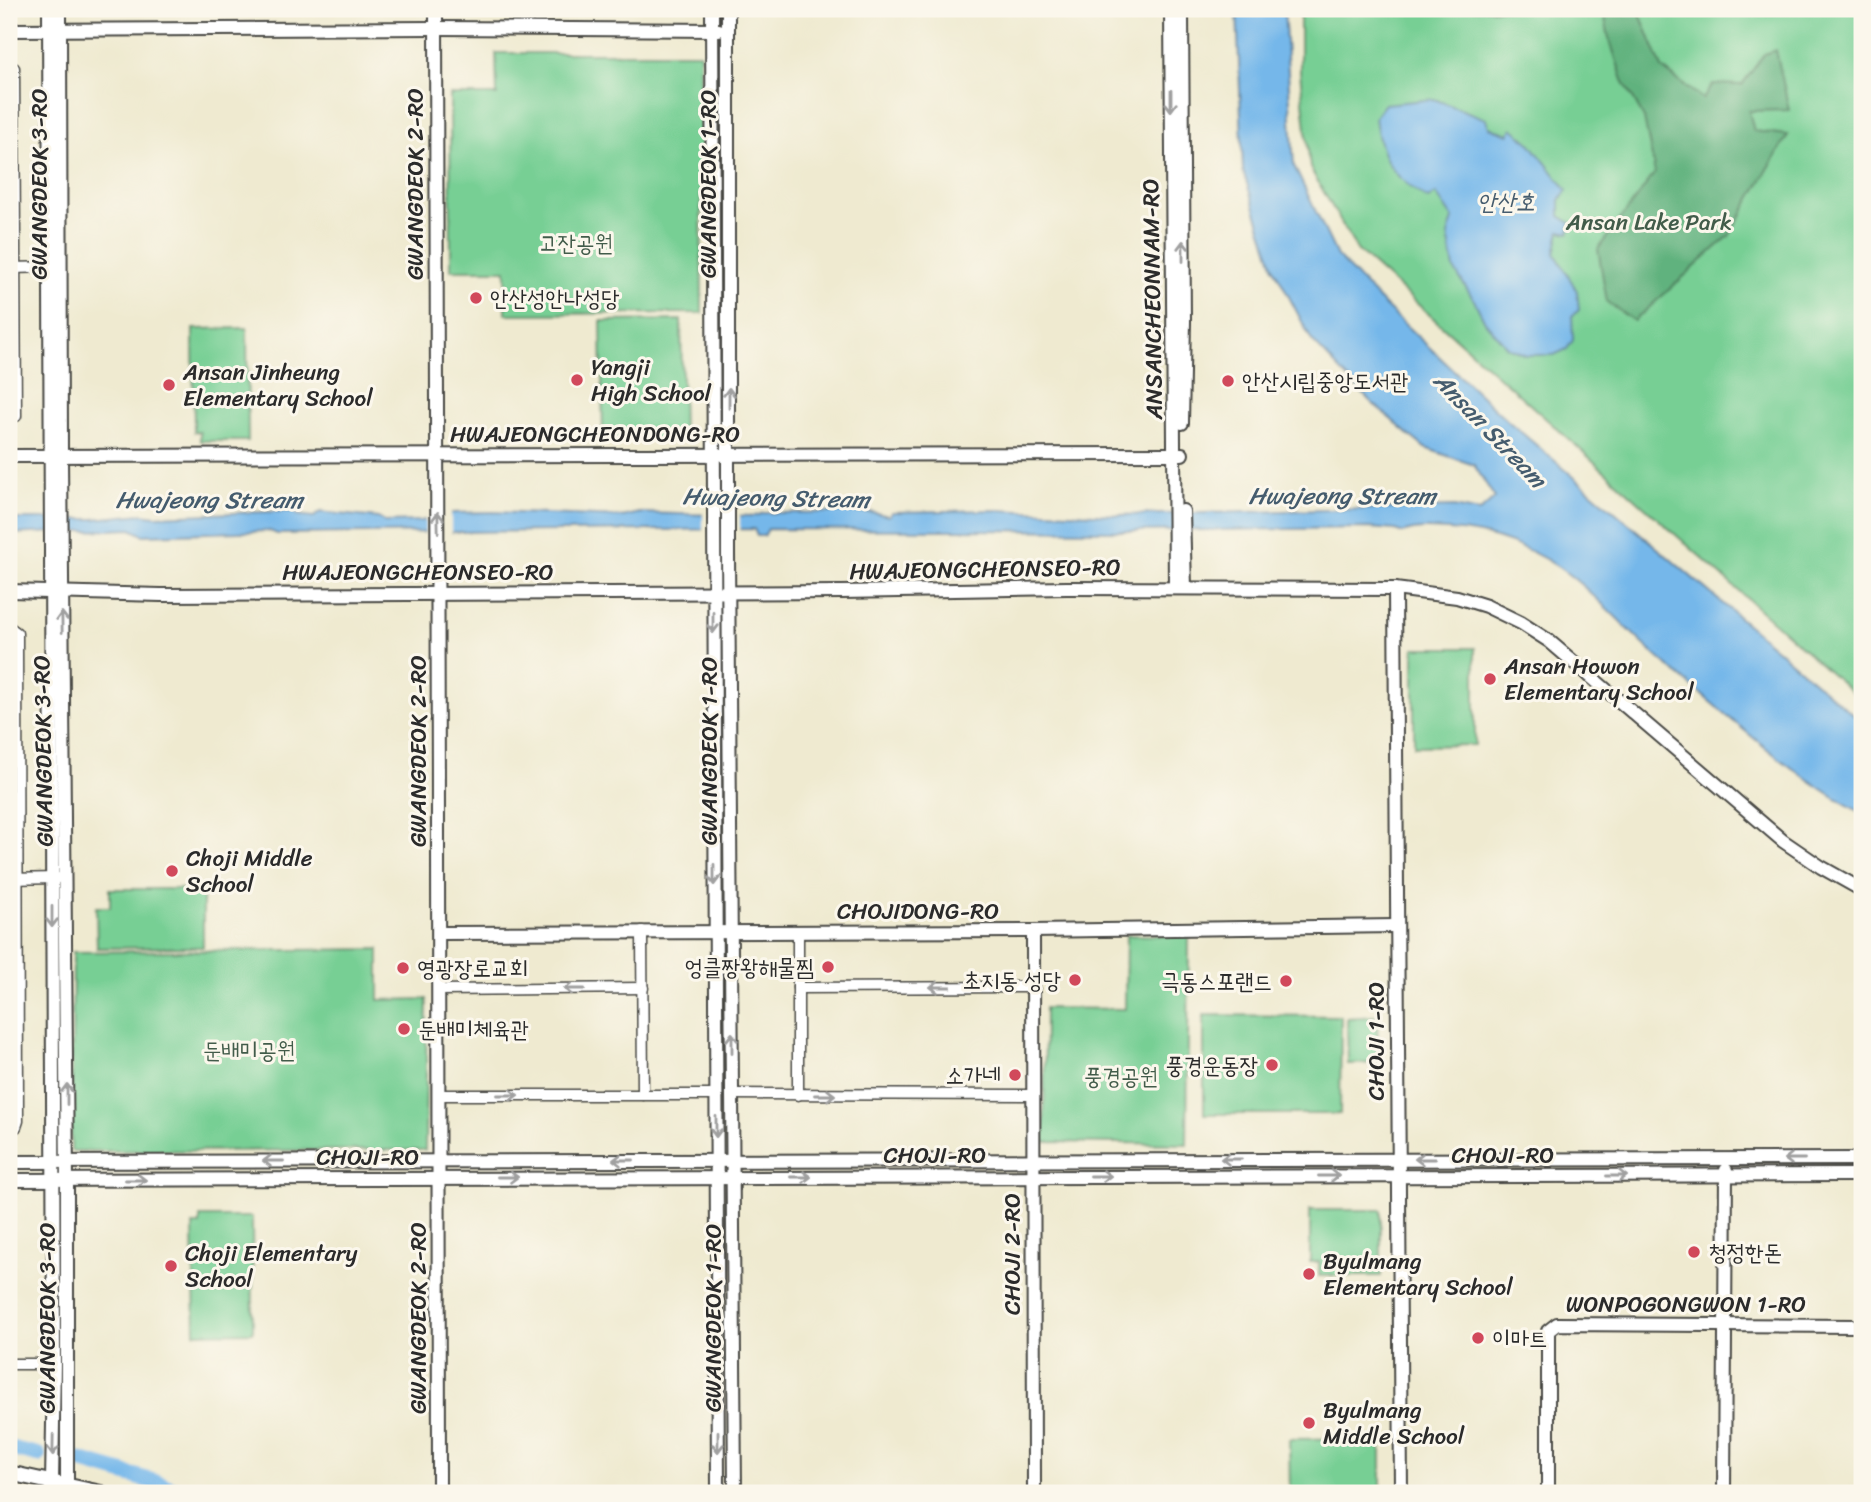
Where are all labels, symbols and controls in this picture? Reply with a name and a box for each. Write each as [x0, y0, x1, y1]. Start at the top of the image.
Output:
street label: GWANGDEOK 3-RO [19, 88, 60, 280]
street label: GWANGDEOK 2-RO [395, 88, 436, 280]
street label: GWANGDEOK 1-RO [688, 90, 729, 278]
one-way arrow [1164, 90, 1178, 113]
street label: ANSANCHEONNAM-RO [1130, 178, 1175, 421]
water label: 안산호 [1477, 181, 1535, 223]
park label: Ansan Lake Park [1565, 202, 1732, 243]
park label: 고잔공원 [539, 223, 613, 264]
one-way arrow [1176, 239, 1190, 262]
place label: 안산성안나성당 [490, 278, 620, 319]
marker: 안산성안나성당 [468, 290, 484, 306]
place label: Yangji High School [591, 347, 712, 414]
place label: Ansan Jinheung Elementary School [182, 352, 373, 419]
place label: 안산시립중앙도서관 [1242, 361, 1409, 402]
water label: Ansan Stream [1422, 361, 1559, 500]
marker: Yangji High School [569, 372, 585, 388]
marker: 안산시립중앙도서관 [1220, 373, 1236, 389]
marker: Ansan Jinheung Elementary School [161, 377, 177, 393]
one-way arrow [722, 387, 736, 410]
street label: HWAJEONGCHEONDONG-RO [450, 414, 740, 455]
water label: Hwajeong Stream [682, 475, 873, 521]
water label: Hwajeong Stream [1248, 475, 1438, 517]
water label: Hwajeong Stream [115, 479, 305, 521]
one-way arrow [431, 511, 445, 534]
street label: HWAJEONGCHEONSEO-RO [849, 547, 1121, 592]
street label: HWAJEONGCHEONSEO-RO [282, 552, 554, 593]
one-way arrow [56, 610, 69, 633]
one-way arrow [706, 611, 720, 634]
place label: Ansan Howon Elementary School [1503, 646, 1694, 713]
street label: GWANGDEOK 3-RO [21, 655, 66, 847]
street label: GWANGDEOK 2-RO [398, 655, 439, 847]
street label: GWANGDEOK 1-RO [689, 657, 730, 845]
marker: Ansan Howon Elementary School [1482, 671, 1498, 687]
place label: Choji Middle School [186, 838, 313, 905]
marker: Choji Middle School [164, 863, 180, 879]
one-way arrow [707, 863, 721, 886]
street label: CHOJIDONG-RO [837, 891, 999, 932]
one-way arrow [45, 906, 59, 929]
place label: 엉클짱왕해물찜 [684, 947, 814, 988]
place label: 영광장로교회 [417, 948, 528, 989]
marker: 엉클짱왕해물찜 [820, 959, 836, 975]
marker: 영광장로교회 [395, 960, 411, 976]
place label: 초지동 성당 [962, 960, 1061, 1001]
place label: 극동스포랜드 [1161, 961, 1272, 1002]
marker: 초지동 성당 [1067, 972, 1083, 988]
marker: 극동스포랜드 [1278, 973, 1294, 989]
one-way arrow [929, 981, 952, 994]
one-way arrow [563, 982, 586, 996]
street label: CHOJI 1-RO [1356, 982, 1397, 1100]
place label: 둔배미체육관 [418, 1009, 529, 1050]
marker: 둔배미체육관 [396, 1021, 412, 1037]
park label: 둔배미공원 [203, 1030, 295, 1071]
one-way arrow [725, 1032, 739, 1055]
place label: 풍경운동장 [1165, 1045, 1258, 1086]
place label: 소가네 [945, 1055, 1001, 1096]
park label: 풍경공원 [1084, 1056, 1158, 1097]
marker: 풍경운동장 [1264, 1057, 1280, 1073]
marker: 소가네 [1007, 1067, 1023, 1083]
one-way arrow [60, 1083, 74, 1106]
one-way arrow [496, 1088, 519, 1102]
one-way arrow [813, 1088, 836, 1102]
one-way arrow [709, 1115, 723, 1138]
street label: CHOJI-RO [884, 1135, 986, 1176]
street label: CHOJI-RO [1452, 1135, 1554, 1176]
street label: CHOJI-RO [317, 1137, 419, 1178]
one-way arrow [1219, 1152, 1242, 1166]
one-way arrow [1414, 1152, 1437, 1166]
one-way arrow [1783, 1152, 1806, 1166]
one-way arrow [612, 1153, 635, 1167]
one-way arrow [262, 1154, 285, 1168]
one-way arrow [1090, 1169, 1113, 1183]
one-way arrow [1317, 1169, 1340, 1183]
one-way arrow [1605, 1169, 1628, 1183]
one-way arrow [496, 1170, 519, 1184]
one-way arrow [789, 1170, 812, 1184]
one-way arrow [124, 1173, 147, 1187]
street label: CHOJI 2-RO [992, 1193, 1033, 1315]
street label: GWANGDEOK 3-RO [27, 1222, 68, 1414]
street label: GWANGDEOK 2-RO [398, 1222, 439, 1414]
street label: GWANGDEOK 1-RO [693, 1224, 734, 1412]
place label: 청정한돈 [1708, 1232, 1782, 1273]
place label: Choji Elementary School [185, 1233, 357, 1300]
place label: Byulmang Elementary School [1323, 1241, 1513, 1308]
marker: 청정한돈 [1686, 1244, 1702, 1260]
marker: Choji Elementary School [163, 1258, 179, 1274]
marker: Byulmang Elementary School [1301, 1266, 1317, 1282]
street label: WONPOGONGWON 1-RO [1566, 1284, 1806, 1325]
place label: 이마트 [1492, 1318, 1548, 1359]
marker: 이마트 [1470, 1330, 1486, 1346]
place label: Byulmang Middle School [1323, 1390, 1465, 1457]
marker: Byulmang Middle School [1301, 1415, 1317, 1431]
one-way arrow [711, 1430, 724, 1453]
one-way arrow [46, 1433, 60, 1456]

